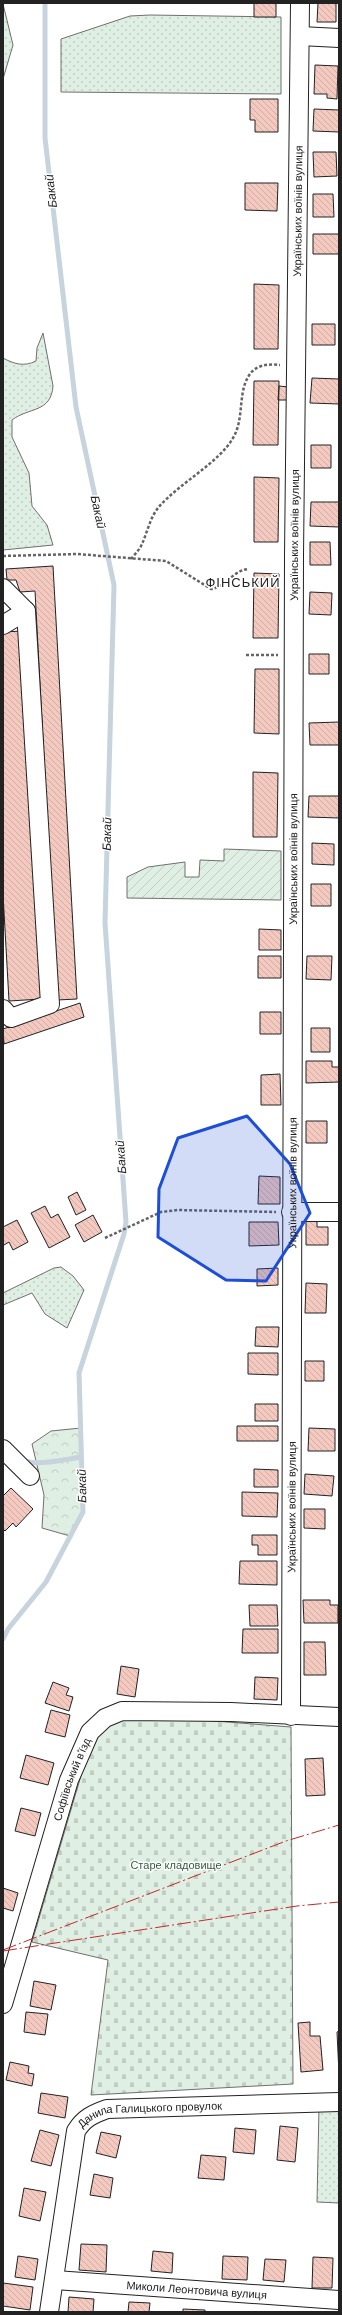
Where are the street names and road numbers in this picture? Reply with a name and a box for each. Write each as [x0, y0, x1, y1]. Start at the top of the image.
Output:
street label: Українських воїнів вулиця [290, 145, 305, 277]
street label: Українських воїнів вулиця [287, 469, 302, 601]
street label: Українських воїнів вулиця [286, 793, 300, 925]
street label: Українських воїнів вулиця [285, 1117, 300, 1249]
street label: Українських воїнів вулиця [284, 1441, 299, 1573]
street label: Софіївський в'їзд [50, 1735, 94, 1823]
street label: Данила Галицького провулок [74, 2099, 222, 2131]
street label: Миколи Леонтовича вулиця [126, 2278, 267, 2302]

